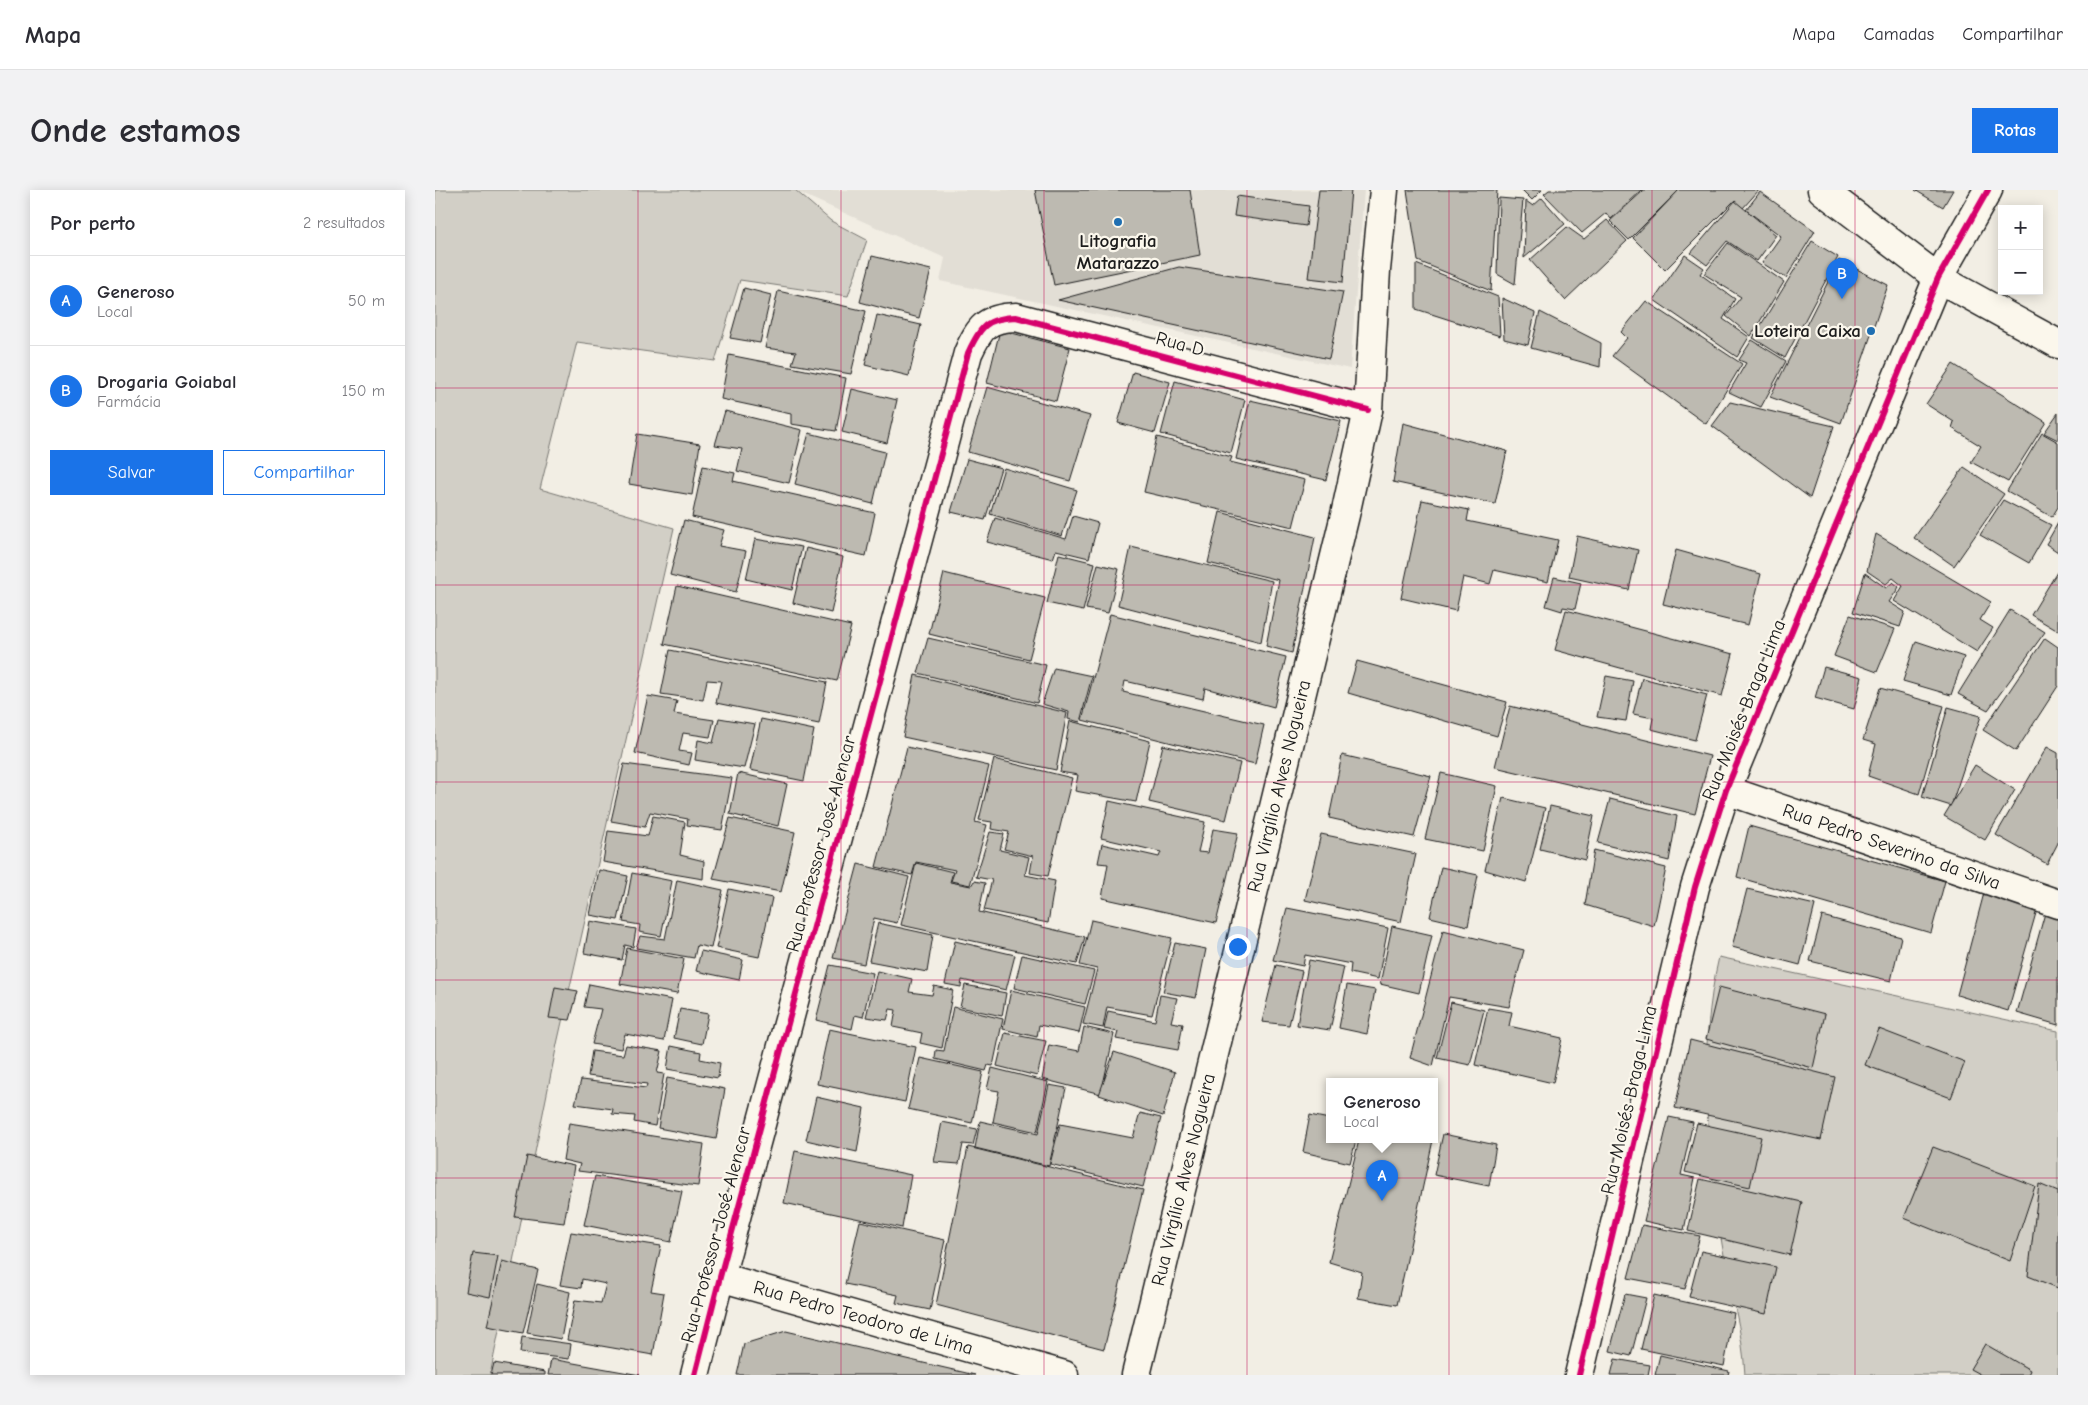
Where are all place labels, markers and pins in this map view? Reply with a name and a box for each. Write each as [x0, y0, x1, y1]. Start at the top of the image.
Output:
marker: Litografia Matarazzo [1112, 216, 1124, 228]
place label: Litografia Matarazzo [1077, 230, 1160, 274]
pin: B [1826, 258, 1858, 299]
place label: Loteira Caixa [1754, 320, 1861, 342]
marker: Loteira Caixa [1865, 325, 1877, 337]
pin: A [1366, 1160, 1398, 1201]

